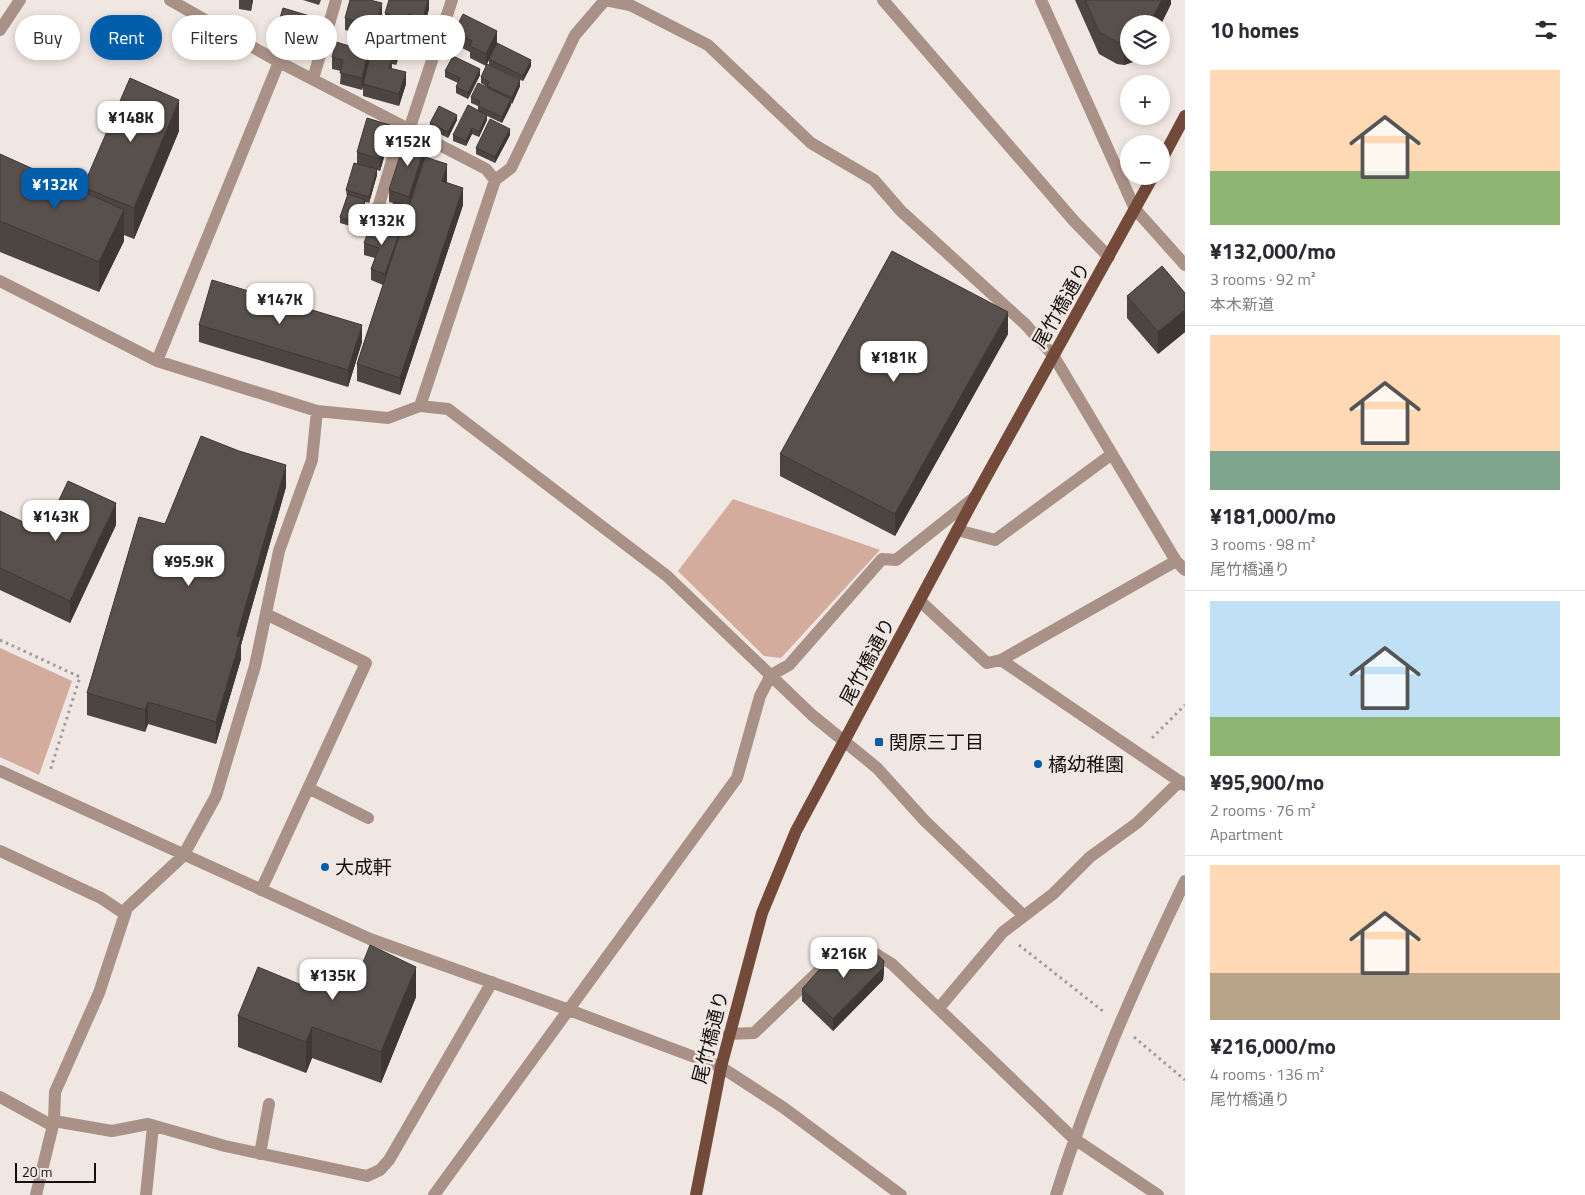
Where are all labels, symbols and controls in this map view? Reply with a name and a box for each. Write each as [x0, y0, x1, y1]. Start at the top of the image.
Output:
text: 10 homes [1210, 14, 1299, 46]
chip: Buy [15, 15, 80, 60]
chip: Rent [90, 15, 162, 60]
chip: Filters [172, 15, 256, 60]
chip: New [266, 15, 337, 60]
chip: Apartment [347, 15, 465, 60]
map controls [1120, 15, 1170, 185]
button: layers [1120, 15, 1170, 65]
icon: filters [1532, 16, 1560, 44]
button: + [1120, 75, 1170, 125]
pin: ¥148K [96, 100, 166, 143]
icon: home [1340, 102, 1430, 192]
text: ¥148K [108, 105, 154, 129]
pin: ¥152K [373, 124, 443, 167]
text: ¥152K [385, 129, 431, 153]
button: − [1120, 135, 1170, 185]
pin: ¥132K [20, 168, 90, 210]
text: ¥132K [32, 172, 78, 196]
pin: ¥132K [347, 204, 417, 246]
text: ¥132K [359, 208, 405, 232]
text: ¥132,000/mo [1210, 235, 1336, 267]
street label: 尾竹橋通り [1024, 256, 1097, 353]
text: 3 rooms · 92 m² [1210, 267, 1315, 291]
pin: ¥147K [245, 282, 315, 325]
text: ¥147K [257, 287, 303, 311]
text: 本木新道 [1210, 292, 1274, 316]
pin: ¥181K [859, 340, 929, 383]
text: ¥181K [871, 345, 917, 369]
icon: home [1340, 368, 1430, 458]
pin: ¥143K [21, 500, 91, 542]
text: ¥181,000/mo [1210, 500, 1336, 532]
text: ¥143K [33, 504, 79, 528]
text: 3 rooms · 98 m² [1210, 532, 1315, 556]
pin: ¥95.9K [148, 544, 230, 587]
text: ¥95.9K [164, 549, 214, 573]
text: 尾竹橋通り [1210, 557, 1290, 581]
street label: 尾竹橋通り [831, 612, 902, 710]
icon: home [1340, 633, 1430, 723]
place label: 関原三丁目 [889, 727, 984, 756]
marker: 関原三丁目 [873, 736, 885, 748]
place label: 橘幼稚園 [1048, 749, 1124, 778]
marker: 橘幼稚園 [1032, 758, 1044, 770]
text: ¥95,900/mo [1210, 766, 1324, 798]
text: 2 rooms · 76 m² [1210, 798, 1315, 822]
text: Apartment [1210, 822, 1283, 846]
place label: 大成軒 [335, 852, 392, 881]
marker: 大成軒 [319, 861, 331, 873]
icon: home [1340, 898, 1430, 988]
pin: ¥216K [809, 936, 879, 979]
text: ¥216K [821, 941, 867, 965]
pin: ¥135K [298, 958, 368, 1001]
text: ¥135K [310, 963, 356, 987]
street label: 尾竹橋通り [684, 987, 735, 1086]
text: ¥216,000/mo [1210, 1030, 1336, 1062]
text: 4 rooms · 136 m² [1210, 1062, 1324, 1086]
text: 尾竹橋通り [1210, 1087, 1290, 1111]
scale bar [15, 1160, 96, 1183]
text: 20 m [22, 1161, 52, 1182]

